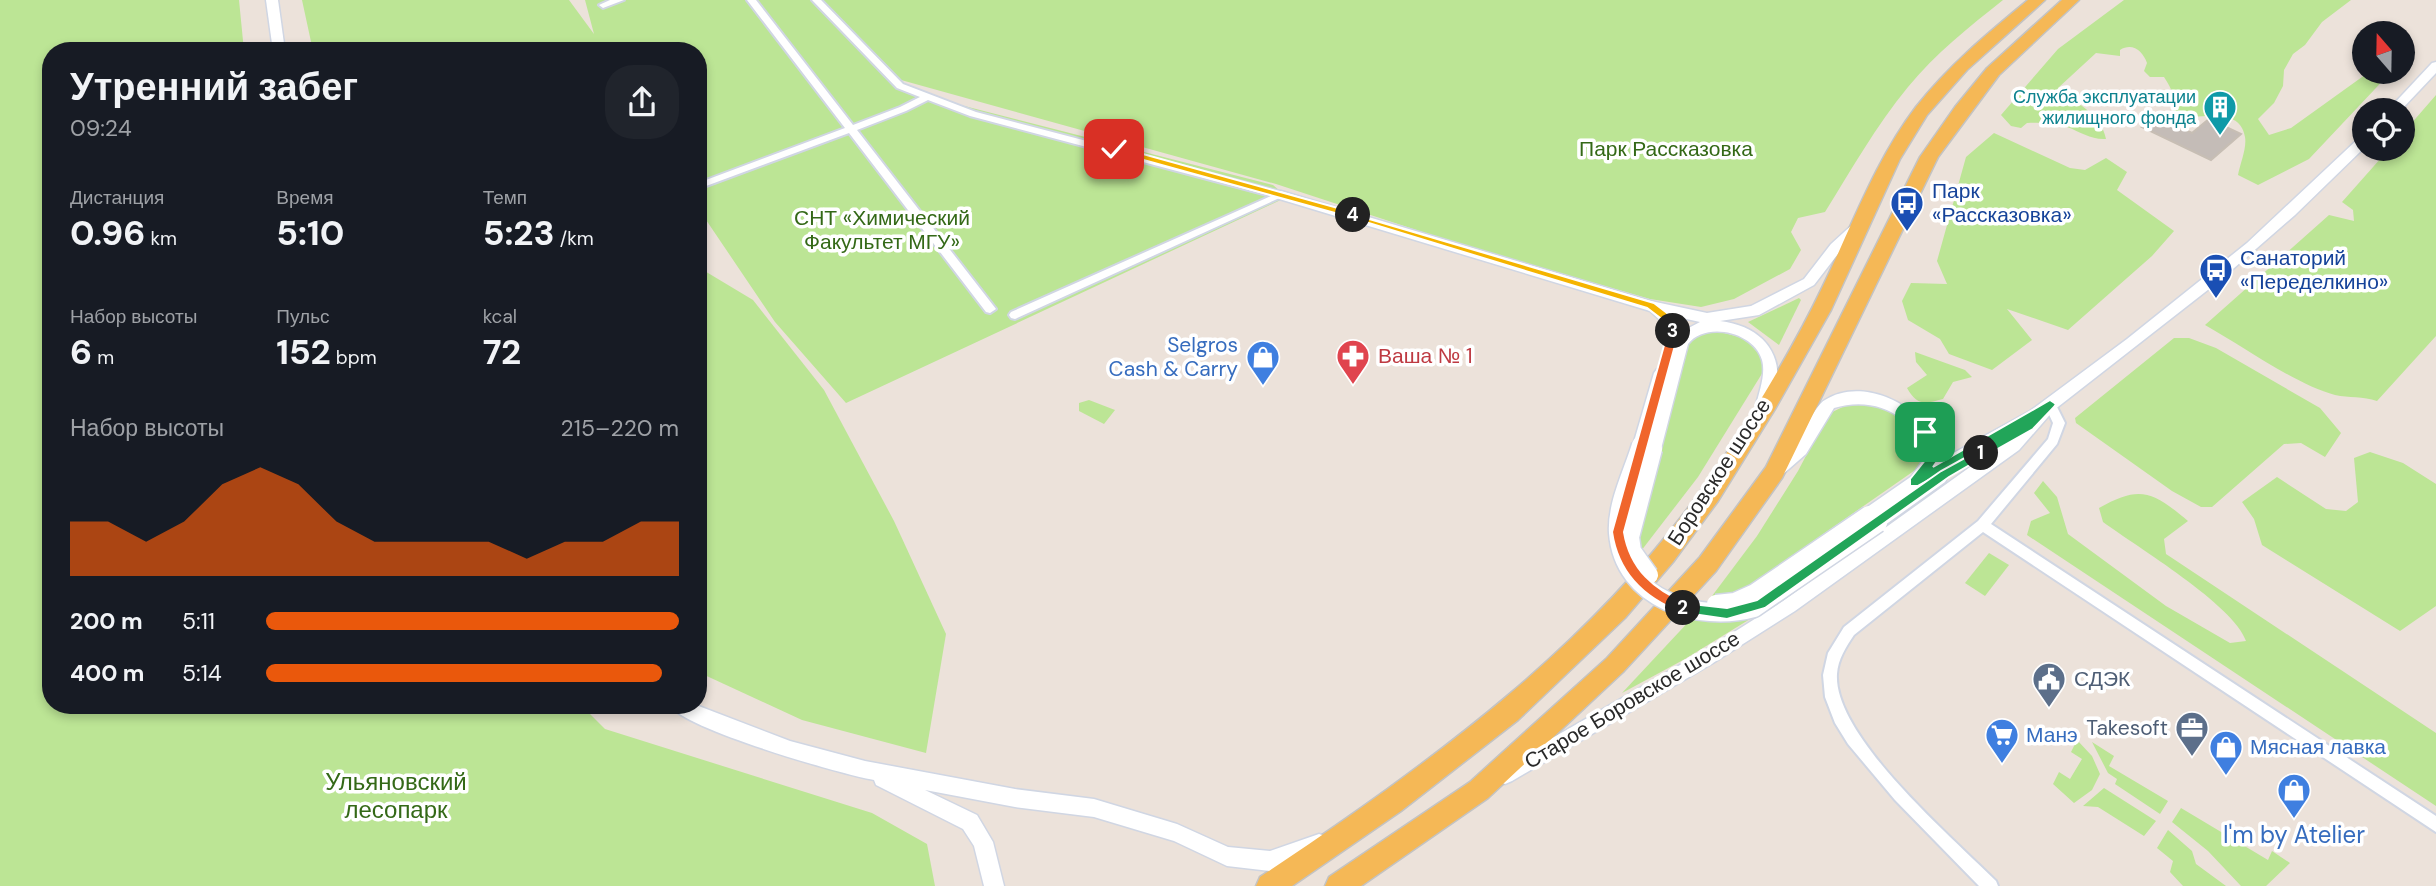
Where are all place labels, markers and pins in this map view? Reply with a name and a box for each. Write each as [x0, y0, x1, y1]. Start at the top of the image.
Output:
place label: Служба эксплуатации жилищного фонда [2013, 85, 2197, 130]
building icon: Служба эксплуатации жилищного фонда [2201, 88, 2239, 137]
pin [1084, 119, 1144, 179]
place label: Парк «Рассказовка» [1932, 177, 2072, 229]
bus stop icon: Парк «Рассказовка» [1888, 184, 1926, 233]
pin: 4 [1336, 198, 1370, 232]
place label: Санаторий «Переделкино» [2240, 244, 2388, 296]
bus stop icon: Санаторий «Переделкино» [2197, 251, 2235, 300]
pin: 3 [1656, 314, 1690, 348]
place label: Selgros Cash & Carry [1109, 331, 1238, 383]
pharmacy icon: Ваша № 1 [1334, 337, 1372, 386]
shop icon: Selgros Cash & Carry [1244, 338, 1282, 387]
place label: Ваша № 1 [1378, 342, 1472, 370]
pin [1895, 402, 1955, 462]
pin: 1 [1964, 435, 1998, 470]
pin: 2 [1666, 590, 1700, 626]
public building icon: СДЭК [2030, 660, 2068, 709]
place label: СДЭК [2074, 665, 2131, 693]
office icon: Takesoft [2173, 709, 2211, 758]
place label: Takesoft [2086, 714, 2168, 742]
supermarket icon: Манэ [1983, 716, 2021, 765]
place label: Манэ [2026, 721, 2078, 749]
shop icon: Мясная лавка [2207, 728, 2245, 777]
place label: Мясная лавка [2250, 733, 2386, 761]
shop icon: I'm by Atelier [2275, 771, 2313, 820]
place label: I'm by Atelier [2223, 819, 2365, 850]

